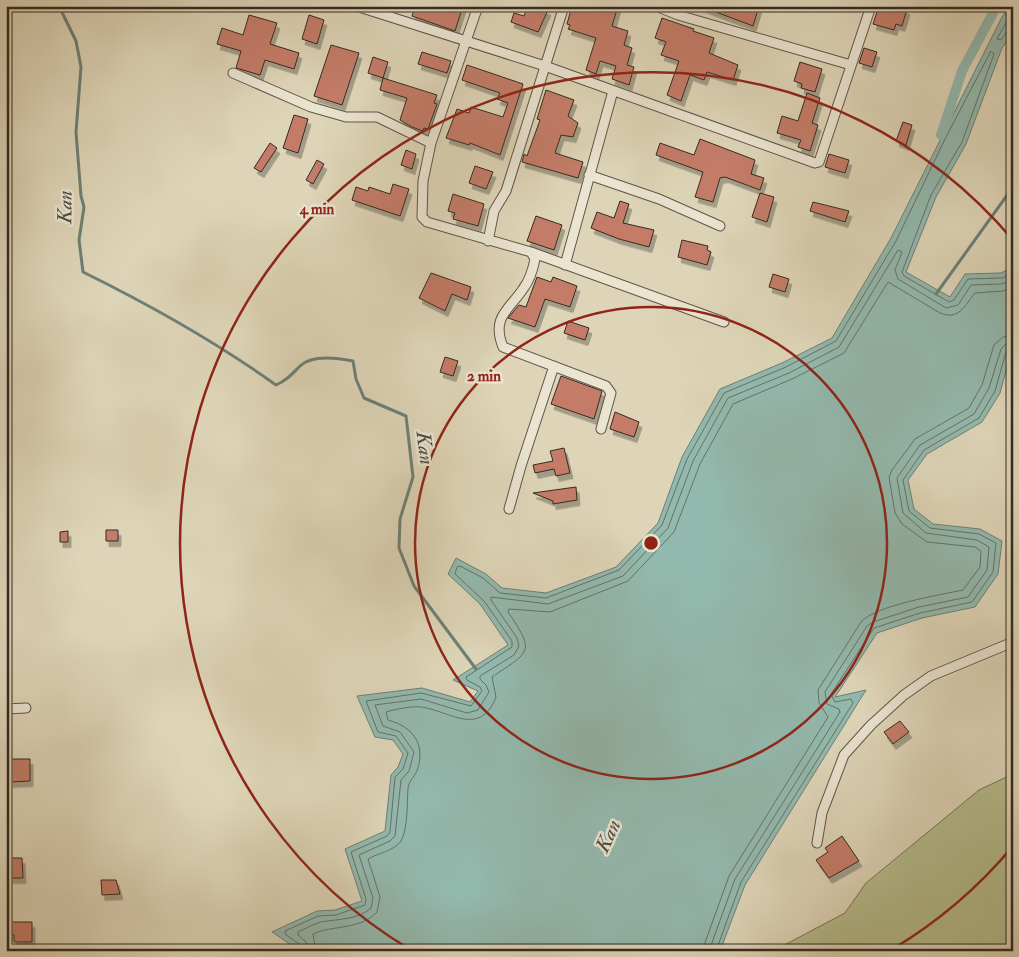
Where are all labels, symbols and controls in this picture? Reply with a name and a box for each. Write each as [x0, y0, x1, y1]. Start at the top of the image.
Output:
water label: Kan [52, 190, 78, 225]
text: 4 min [299, 200, 335, 219]
text: 2 min [467, 367, 501, 386]
water label: Kan [410, 429, 439, 466]
centre of rings [642, 534, 660, 552]
water label: Kan [589, 816, 626, 857]

